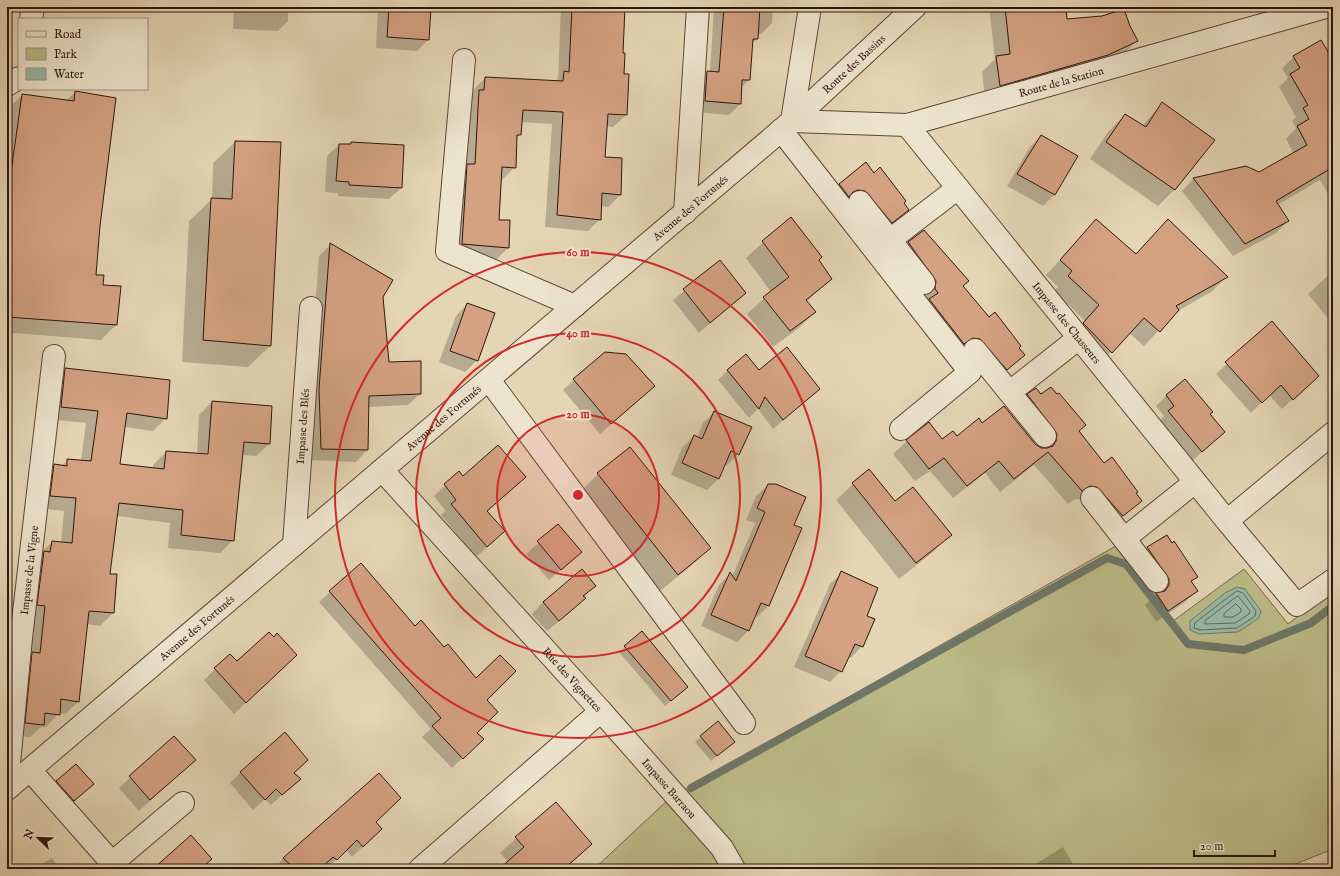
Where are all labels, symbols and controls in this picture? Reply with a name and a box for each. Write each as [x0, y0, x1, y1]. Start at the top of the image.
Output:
legend [18, 18, 148, 90]
text: Road [54, 27, 82, 42]
street label: Route des Bassins [820, 32, 889, 97]
text: Park [54, 47, 77, 62]
street label: Route de la Station [1017, 64, 1105, 101]
text: Water [54, 67, 85, 82]
street label: Avenue des Fortunés [650, 172, 731, 245]
text: 60 m [567, 245, 590, 260]
street label: Impasse des Chasseurs [1029, 279, 1103, 367]
text: 40 m [566, 326, 591, 341]
street label: Avenue des Fortunés [403, 382, 485, 455]
street label: Impasse des Blés [294, 388, 313, 465]
text: 20 m [566, 407, 590, 422]
centre of rings [571, 488, 585, 502]
street label: Impasse de la Vigne [18, 525, 42, 616]
street label: Avenue des Fortunés [156, 592, 238, 665]
street label: Rue des Vignettes [539, 645, 605, 715]
street label: Impasse Barraou [638, 756, 699, 822]
north arrow [18, 818, 58, 858]
text: N [21, 827, 38, 843]
scale bar [1194, 832, 1275, 858]
text: 20 m [1200, 839, 1223, 854]

